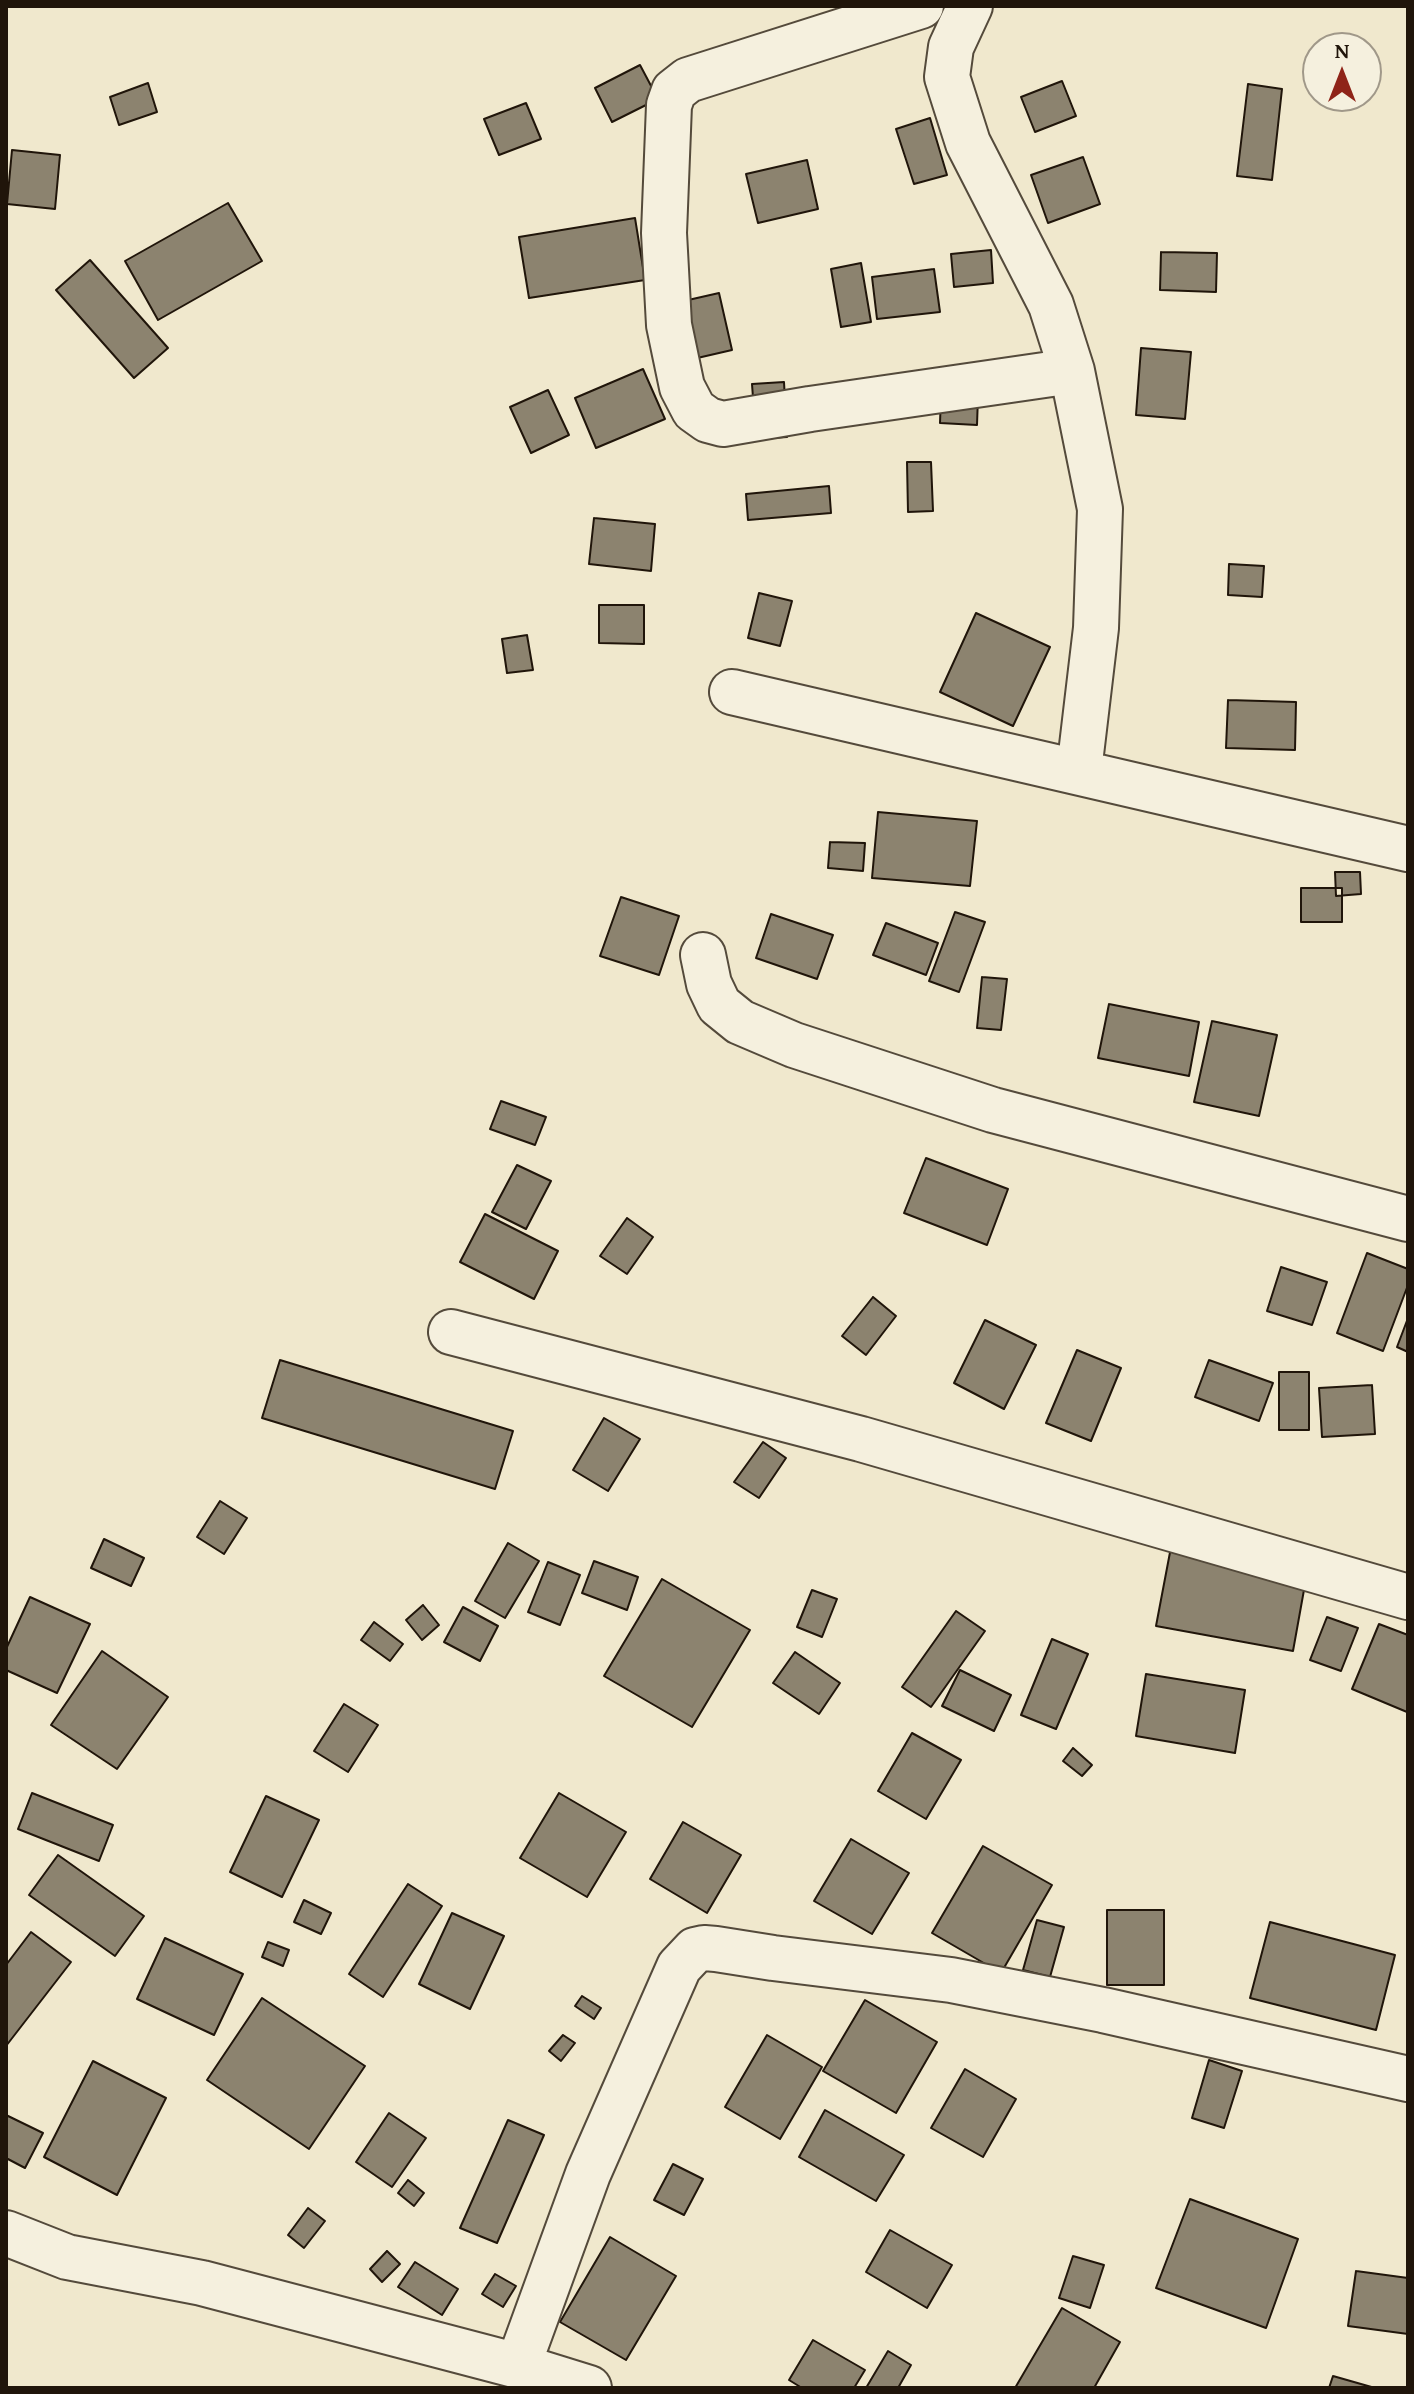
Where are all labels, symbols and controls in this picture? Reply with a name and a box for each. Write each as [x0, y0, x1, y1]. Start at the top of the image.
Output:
north arrow [1302, 32, 1382, 112]
text: N [1335, 34, 1349, 66]

